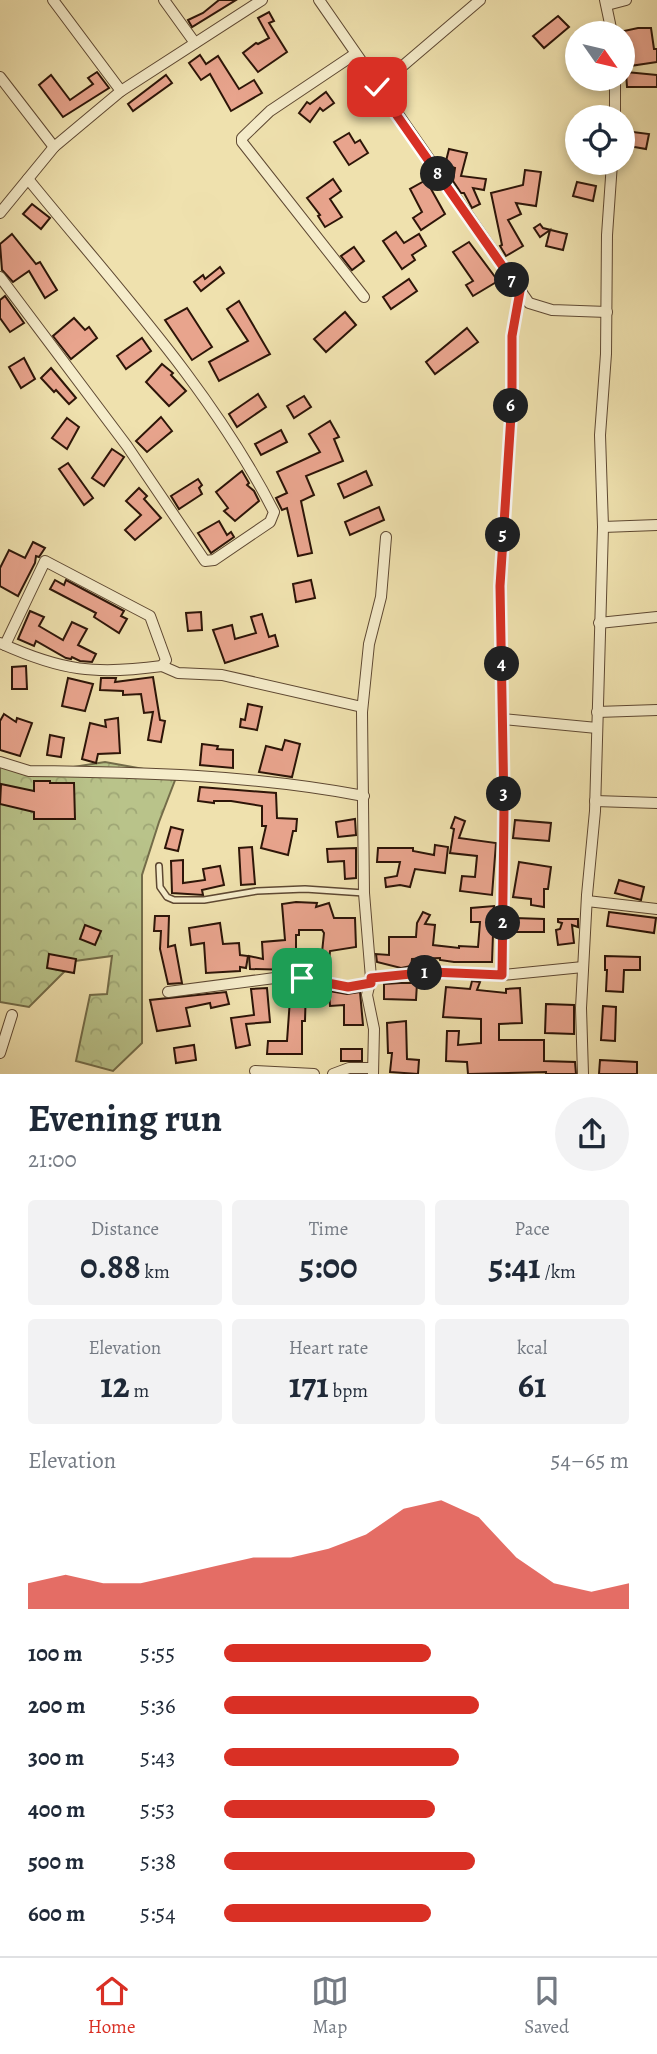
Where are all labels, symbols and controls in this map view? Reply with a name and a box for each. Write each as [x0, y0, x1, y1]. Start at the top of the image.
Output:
north arrow [565, 21, 635, 91]
map controls [565, 21, 635, 175]
pin [347, 57, 407, 117]
icon: check [358, 68, 396, 106]
button: locate [565, 105, 635, 175]
pin: 8 [420, 156, 456, 192]
text: 8 [433, 160, 442, 186]
pin: 7 [494, 262, 530, 298]
text: 7 [507, 266, 516, 292]
pin: 6 [494, 388, 528, 424]
text: 6 [506, 392, 515, 418]
pin: 5 [486, 518, 520, 552]
text: 5 [498, 521, 507, 547]
pin: 4 [484, 646, 520, 682]
text: 4 [497, 650, 506, 676]
pin: 3 [486, 776, 522, 812]
text: 3 [499, 780, 508, 806]
pin: 2 [486, 906, 520, 940]
text: 2 [498, 909, 507, 935]
pin [272, 948, 332, 1008]
pin: 1 [408, 956, 442, 990]
icon: arrive [283, 959, 321, 997]
text: 1 [421, 959, 428, 985]
text: Evening run [28, 1092, 222, 1144]
button: share [555, 1097, 629, 1171]
text: 21:00 [28, 1144, 77, 1175]
text: Distance [91, 1216, 159, 1242]
text: Time [309, 1216, 348, 1242]
text: Pace [515, 1216, 550, 1242]
text: 0.88 [80, 1242, 141, 1290]
text: 5:00 [299, 1242, 358, 1290]
text: 5:41 [488, 1242, 541, 1290]
text: km [141, 1259, 170, 1285]
text: /km [541, 1259, 576, 1285]
text: Elevation [88, 1335, 161, 1361]
text: Heart rate [289, 1335, 368, 1361]
text: kcal [517, 1335, 547, 1361]
text: 12 [100, 1361, 130, 1409]
text: 171 [289, 1361, 329, 1409]
text: 61 [518, 1361, 547, 1409]
text: m [130, 1378, 149, 1404]
text: bpm [329, 1378, 368, 1404]
text: Elevation [28, 1445, 116, 1476]
text: 54–65 m [551, 1445, 629, 1476]
text: 100 m [28, 1638, 83, 1669]
text: 5:55 [140, 1638, 175, 1669]
text: 200 m [28, 1690, 86, 1721]
text: 5:36 [140, 1690, 176, 1721]
text: 300 m [28, 1742, 84, 1773]
text: 5:43 [140, 1742, 175, 1773]
text: 400 m [28, 1794, 85, 1825]
text: 5:53 [140, 1794, 175, 1825]
text: 500 m [28, 1846, 84, 1877]
text: 5:38 [140, 1846, 176, 1877]
text: 600 m [28, 1898, 85, 1929]
text: 5:54 [140, 1898, 176, 1929]
tab: Home [88, 1972, 135, 2040]
tab: Map [311, 1972, 349, 2040]
tab: Saved [524, 1972, 569, 2040]

